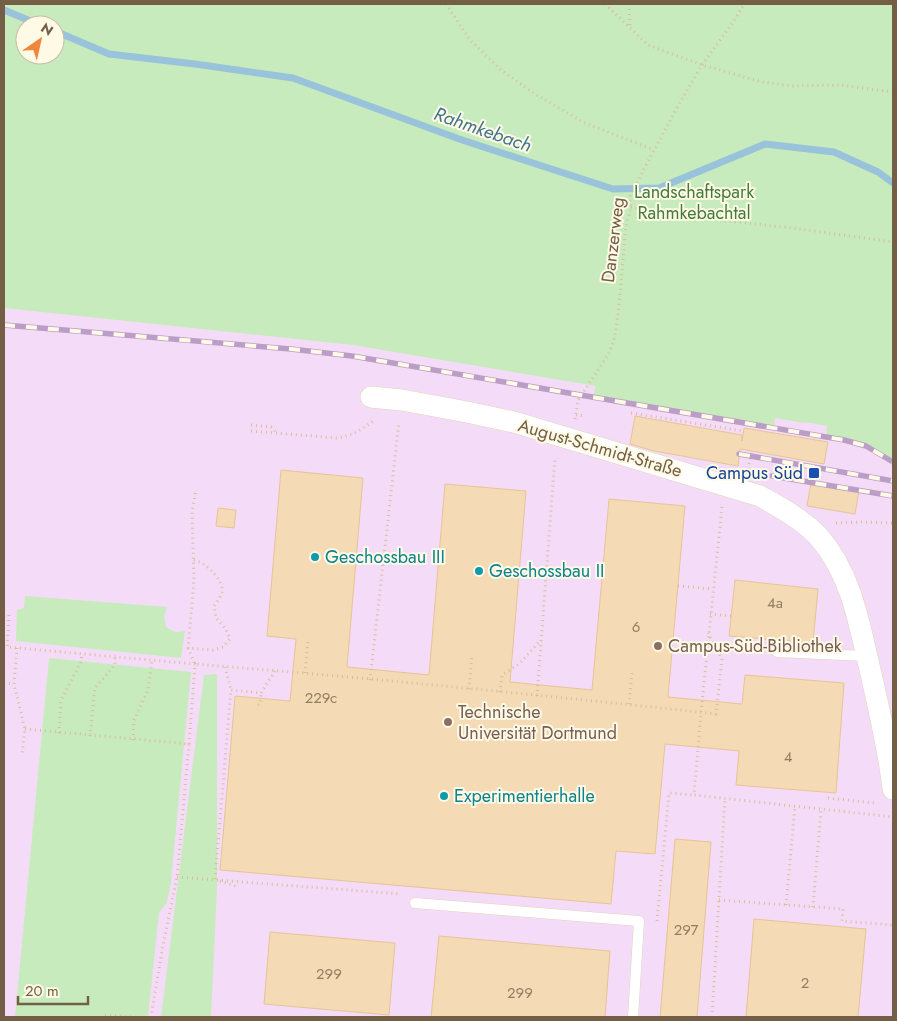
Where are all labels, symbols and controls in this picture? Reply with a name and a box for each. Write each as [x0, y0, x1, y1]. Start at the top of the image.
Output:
north arrow [15, 15, 65, 65]
text: N [37, 18, 57, 41]
water label: Rahmkebach [430, 100, 535, 159]
park label: Landschaftspark Rahmkebachtal [634, 179, 754, 226]
street label: Danzerweg [595, 196, 631, 284]
street label: August-Schmidt-Straße [515, 412, 685, 484]
place label: Campus Süd [706, 460, 803, 486]
marker: Campus Süd [807, 466, 821, 480]
place label: Geschossbau III [325, 544, 445, 570]
marker: Geschossbau III [309, 551, 321, 563]
place label: Geschossbau II [489, 558, 604, 584]
marker: Geschossbau II [473, 565, 485, 577]
house number: 4a [767, 592, 783, 614]
house number: 6 [632, 616, 640, 638]
place label: Campus-Süd-Bibliothek [668, 633, 842, 659]
marker: Campus-Süd-Bibliothek [652, 640, 664, 652]
house number: 229c [305, 687, 337, 709]
place label: Technische Universität Dortmund [458, 699, 617, 746]
marker: Technische Universität Dortmund [442, 716, 454, 728]
house number: 4 [784, 746, 793, 768]
place label: Experimentierhalle [454, 783, 595, 809]
marker: Experimentierhalle [438, 790, 450, 802]
house number: 297 [674, 919, 698, 941]
house number: 299 [316, 963, 342, 985]
house number: 2 [801, 972, 809, 994]
scale bar [18, 974, 88, 1006]
text: 20 m [25, 980, 59, 1002]
house number: 299 [507, 982, 533, 1004]

